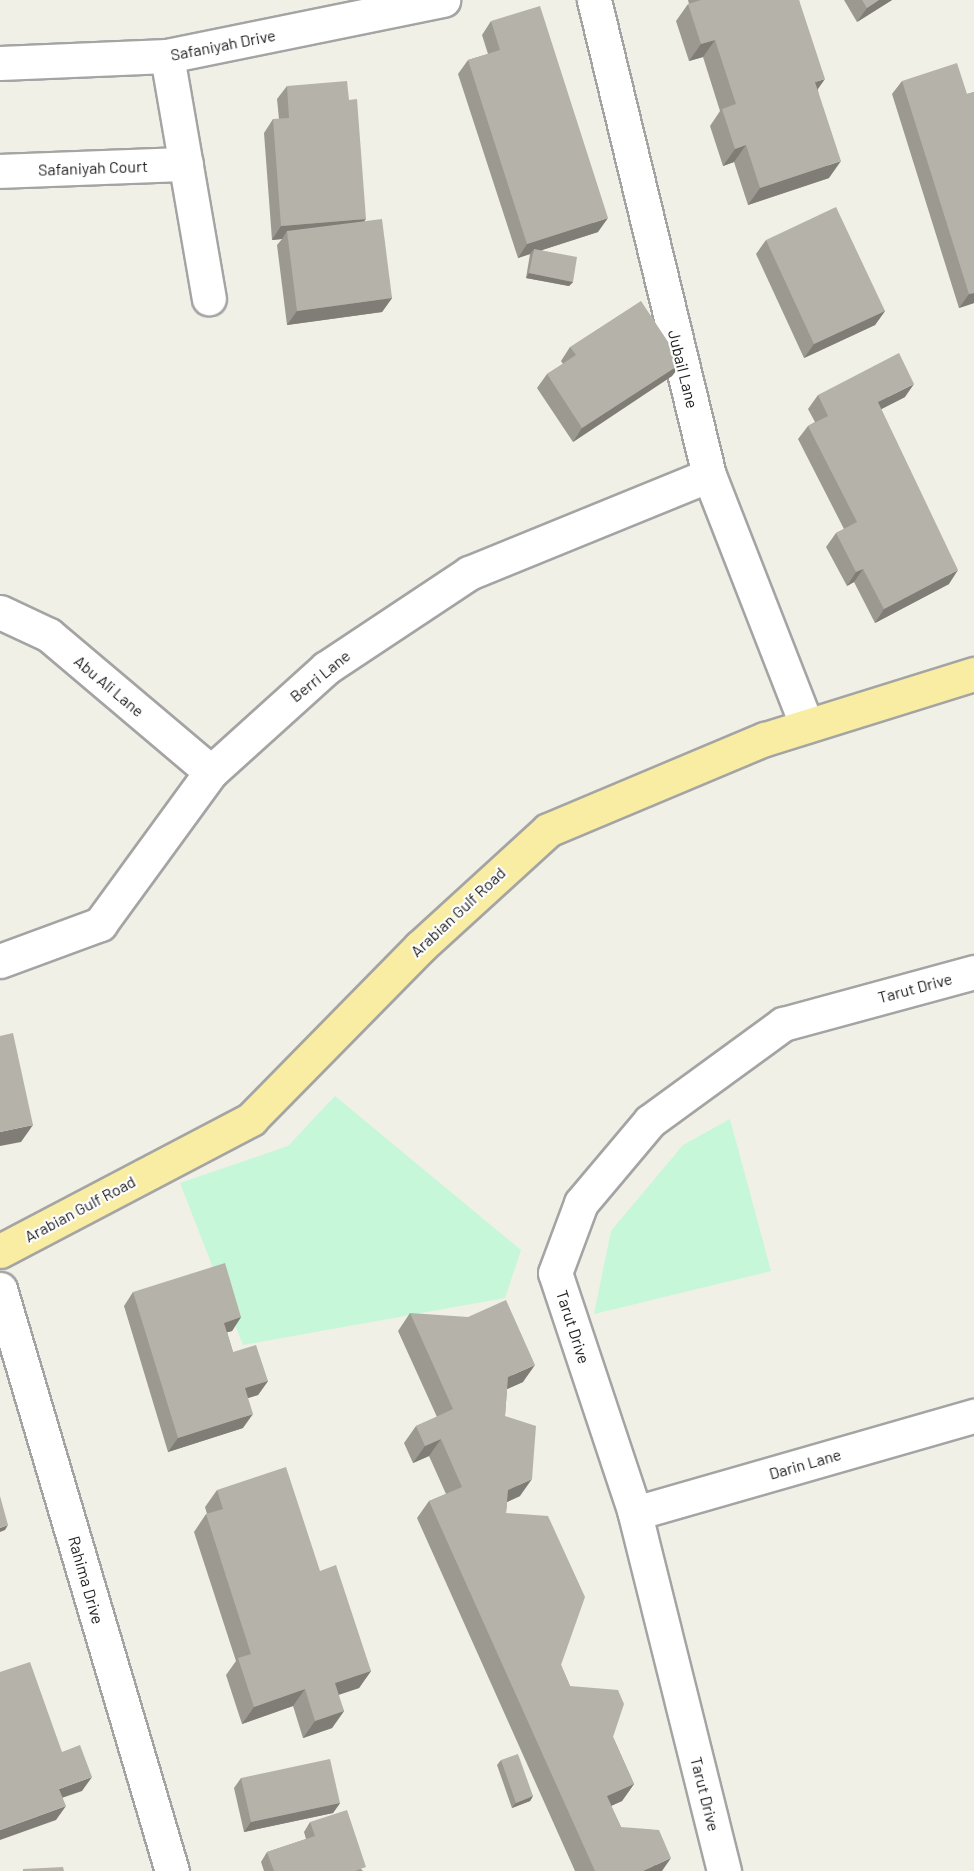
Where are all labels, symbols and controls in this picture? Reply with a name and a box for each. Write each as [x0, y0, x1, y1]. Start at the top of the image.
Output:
street label: Safaniyah Drive [169, 25, 277, 65]
street label: Safaniyah Court [38, 156, 148, 180]
street label: Jubail Lane [664, 328, 702, 410]
street label: Berri Lane [286, 646, 354, 706]
street label: Abu Ali Lane [70, 651, 148, 721]
street label: Arabian Gulf Road [407, 863, 509, 961]
street label: Tarut Drive [876, 969, 954, 1007]
street label: Arabian Gulf Road [21, 1172, 139, 1246]
street label: Tarut Drive [552, 1288, 594, 1366]
street label: Darin Lane [767, 1445, 843, 1483]
street label: Rahima Drive [64, 1534, 108, 1626]
street label: Tarut Drive [686, 1755, 724, 1833]

